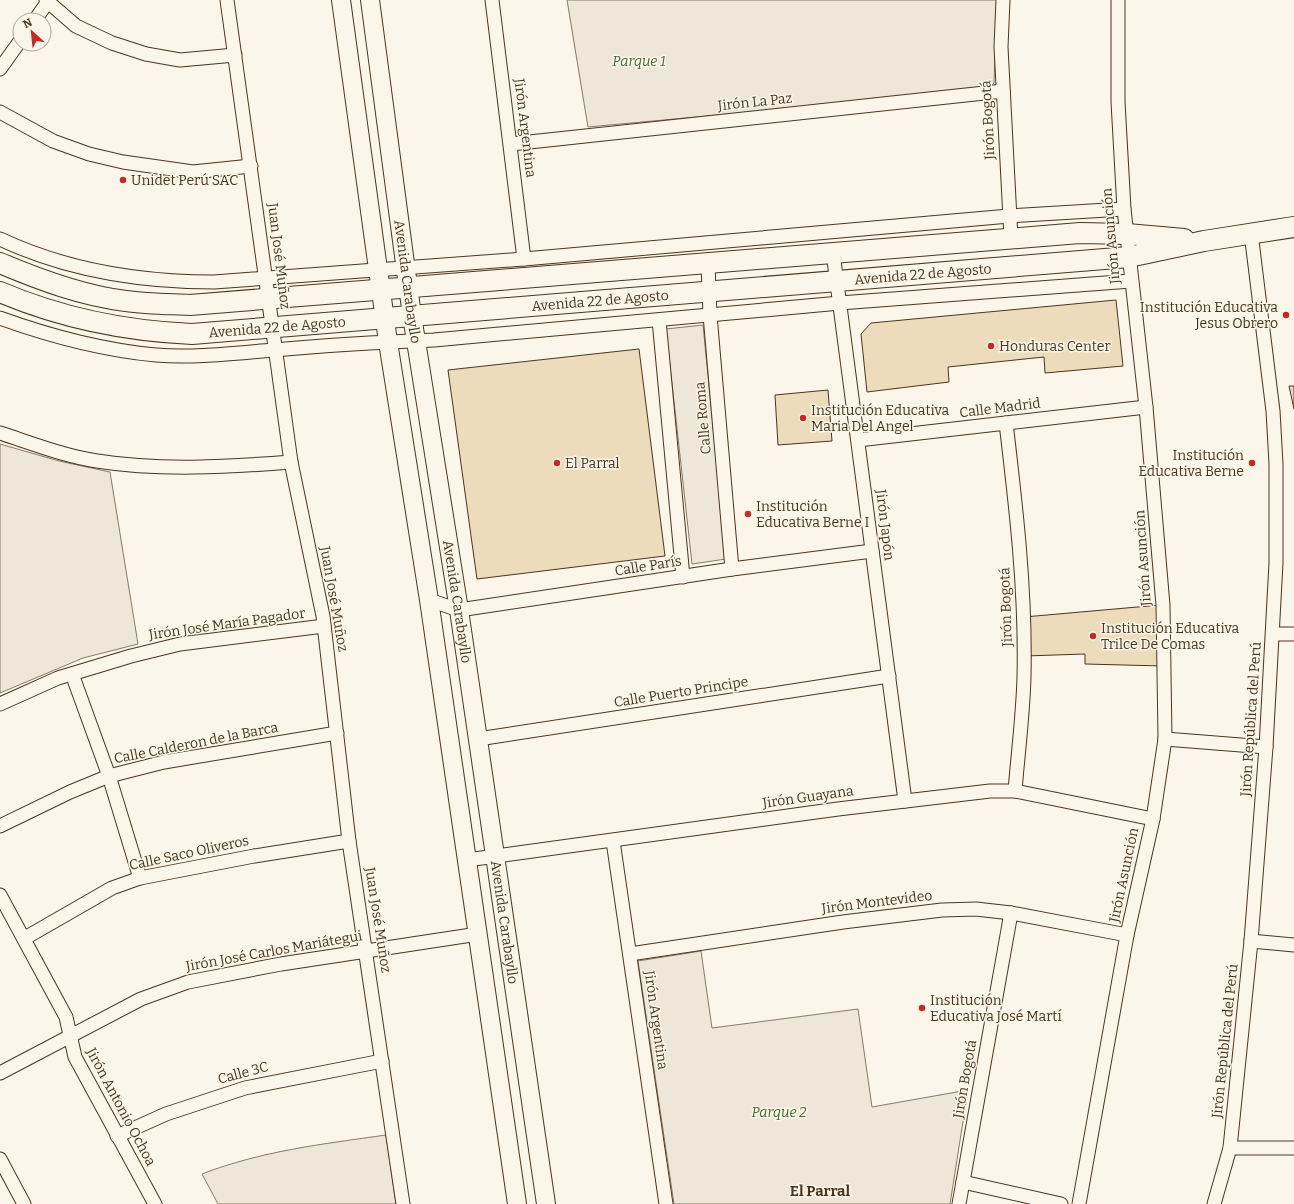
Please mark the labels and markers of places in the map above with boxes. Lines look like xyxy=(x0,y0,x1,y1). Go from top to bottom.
place label: Unidet Perú SAC xyxy=(131,172,238,189)
marker: Unidet Perú SAC xyxy=(118,175,128,185)
place label: Institución Educativa Jesus Obrero xyxy=(1140,299,1278,332)
marker: Institución Educativa Jesus Obrero xyxy=(1281,310,1291,320)
place label: Honduras Center xyxy=(999,338,1111,355)
marker: Honduras Center xyxy=(986,341,996,351)
place label: Institución Educativa Maria Del Angel xyxy=(811,402,949,435)
marker: Institución Educativa Maria Del Angel xyxy=(798,413,808,423)
place label: Institución Educativa Berne xyxy=(1138,447,1244,480)
place label: El Parral xyxy=(565,455,620,472)
marker: El Parral xyxy=(552,458,562,468)
marker: Institución Educativa Berne xyxy=(1247,458,1257,468)
place label: Institución Educativa Berne I xyxy=(756,498,869,531)
marker: Institución Educativa Berne I xyxy=(743,509,753,519)
place label: Institución Educativa Trilce De Comas xyxy=(1101,620,1239,653)
marker: Institución Educativa Trilce De Comas xyxy=(1088,631,1098,641)
place label: Institución Educativa José Martí xyxy=(930,992,1062,1025)
marker: Institución Educativa José Martí xyxy=(917,1003,927,1013)

